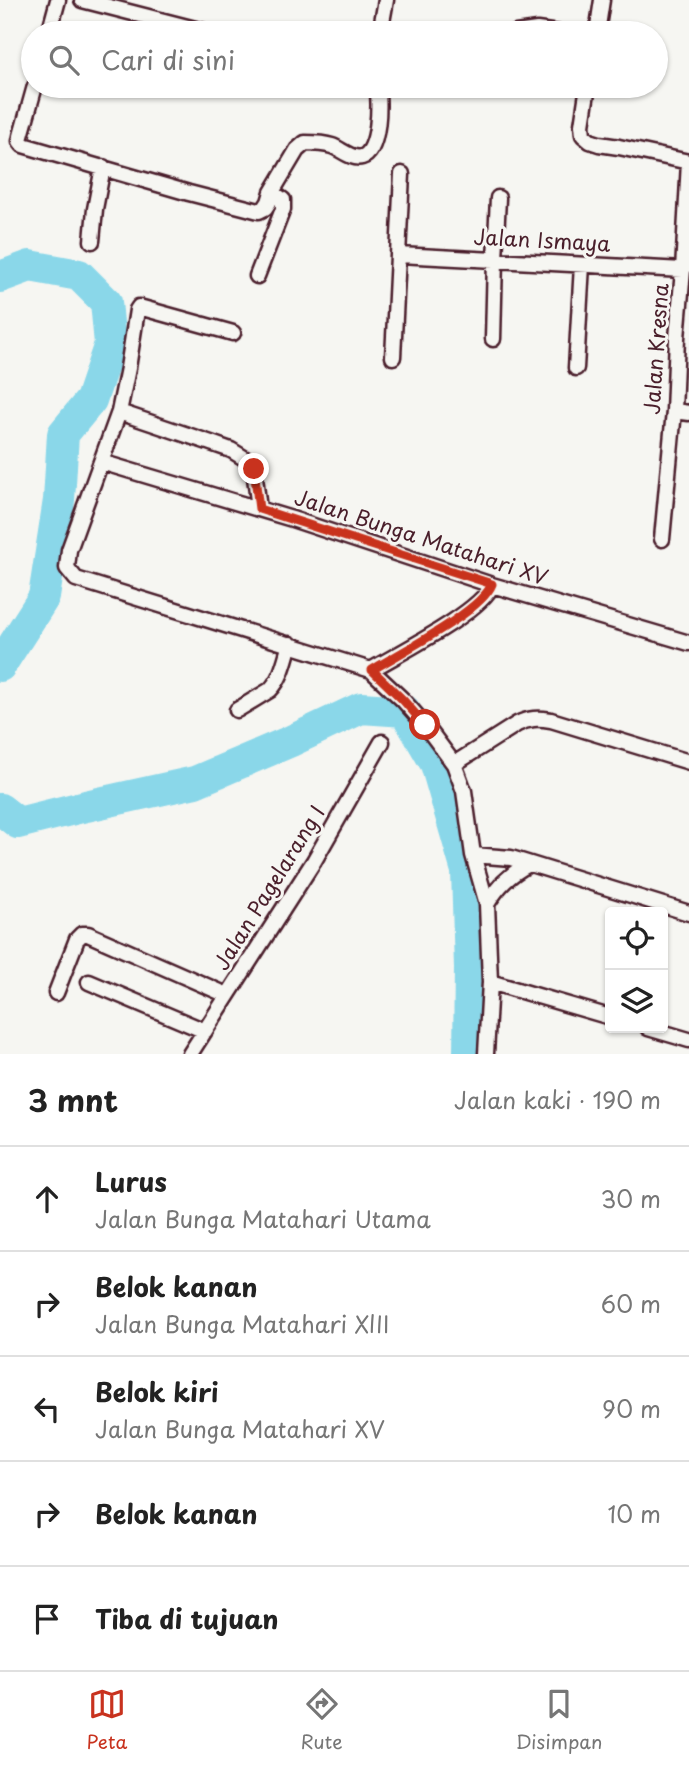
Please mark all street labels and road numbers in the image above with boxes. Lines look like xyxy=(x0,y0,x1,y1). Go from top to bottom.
street label: Jalan Ismaya xyxy=(473,219,612,259)
street label: Jalan Kresna xyxy=(634,282,676,416)
street label: Jalan Bunga Matahari XV xyxy=(291,480,552,592)
street label: Jalan Pagelarang I xyxy=(205,798,332,976)

